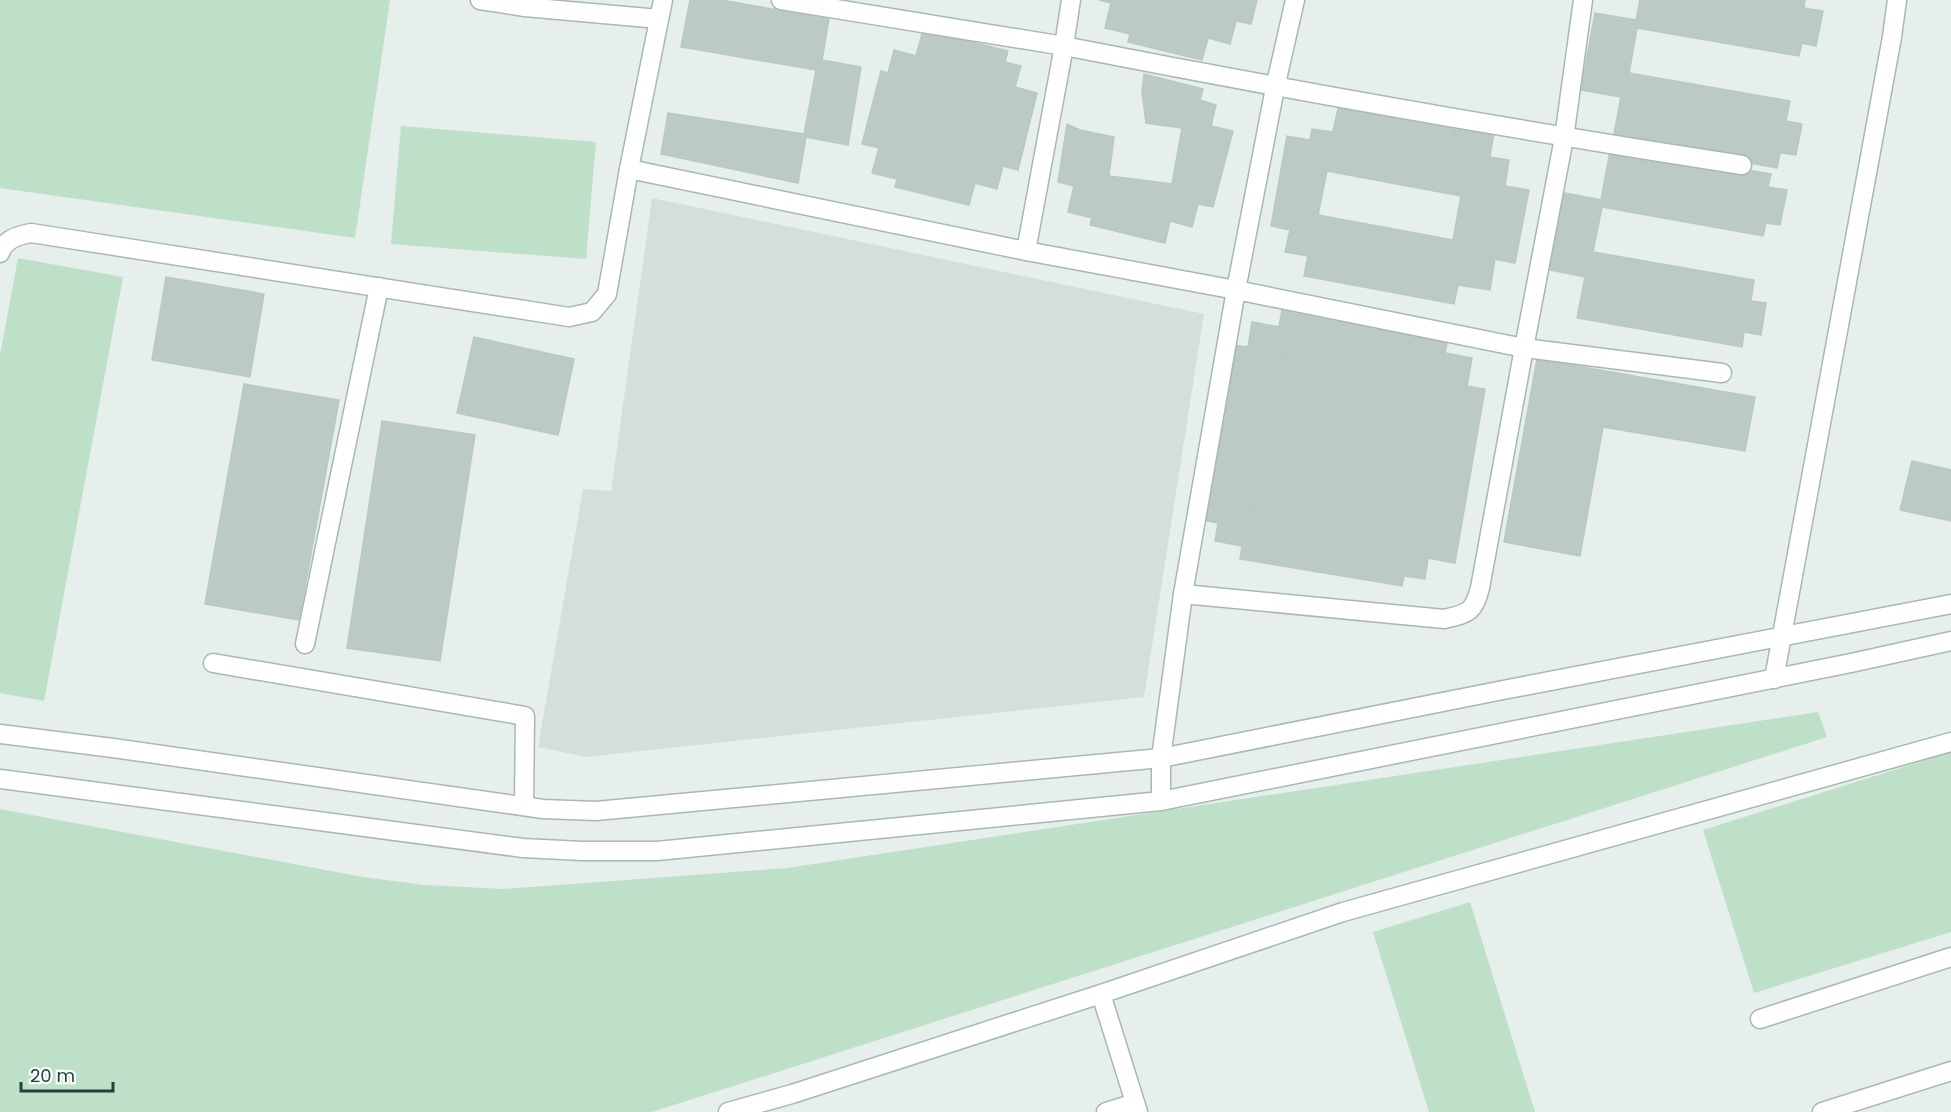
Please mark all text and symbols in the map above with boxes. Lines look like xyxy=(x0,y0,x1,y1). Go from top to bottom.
scale bar xyxy=(21,1055,112,1093)
text: 20 m xyxy=(30,1063,75,1088)

